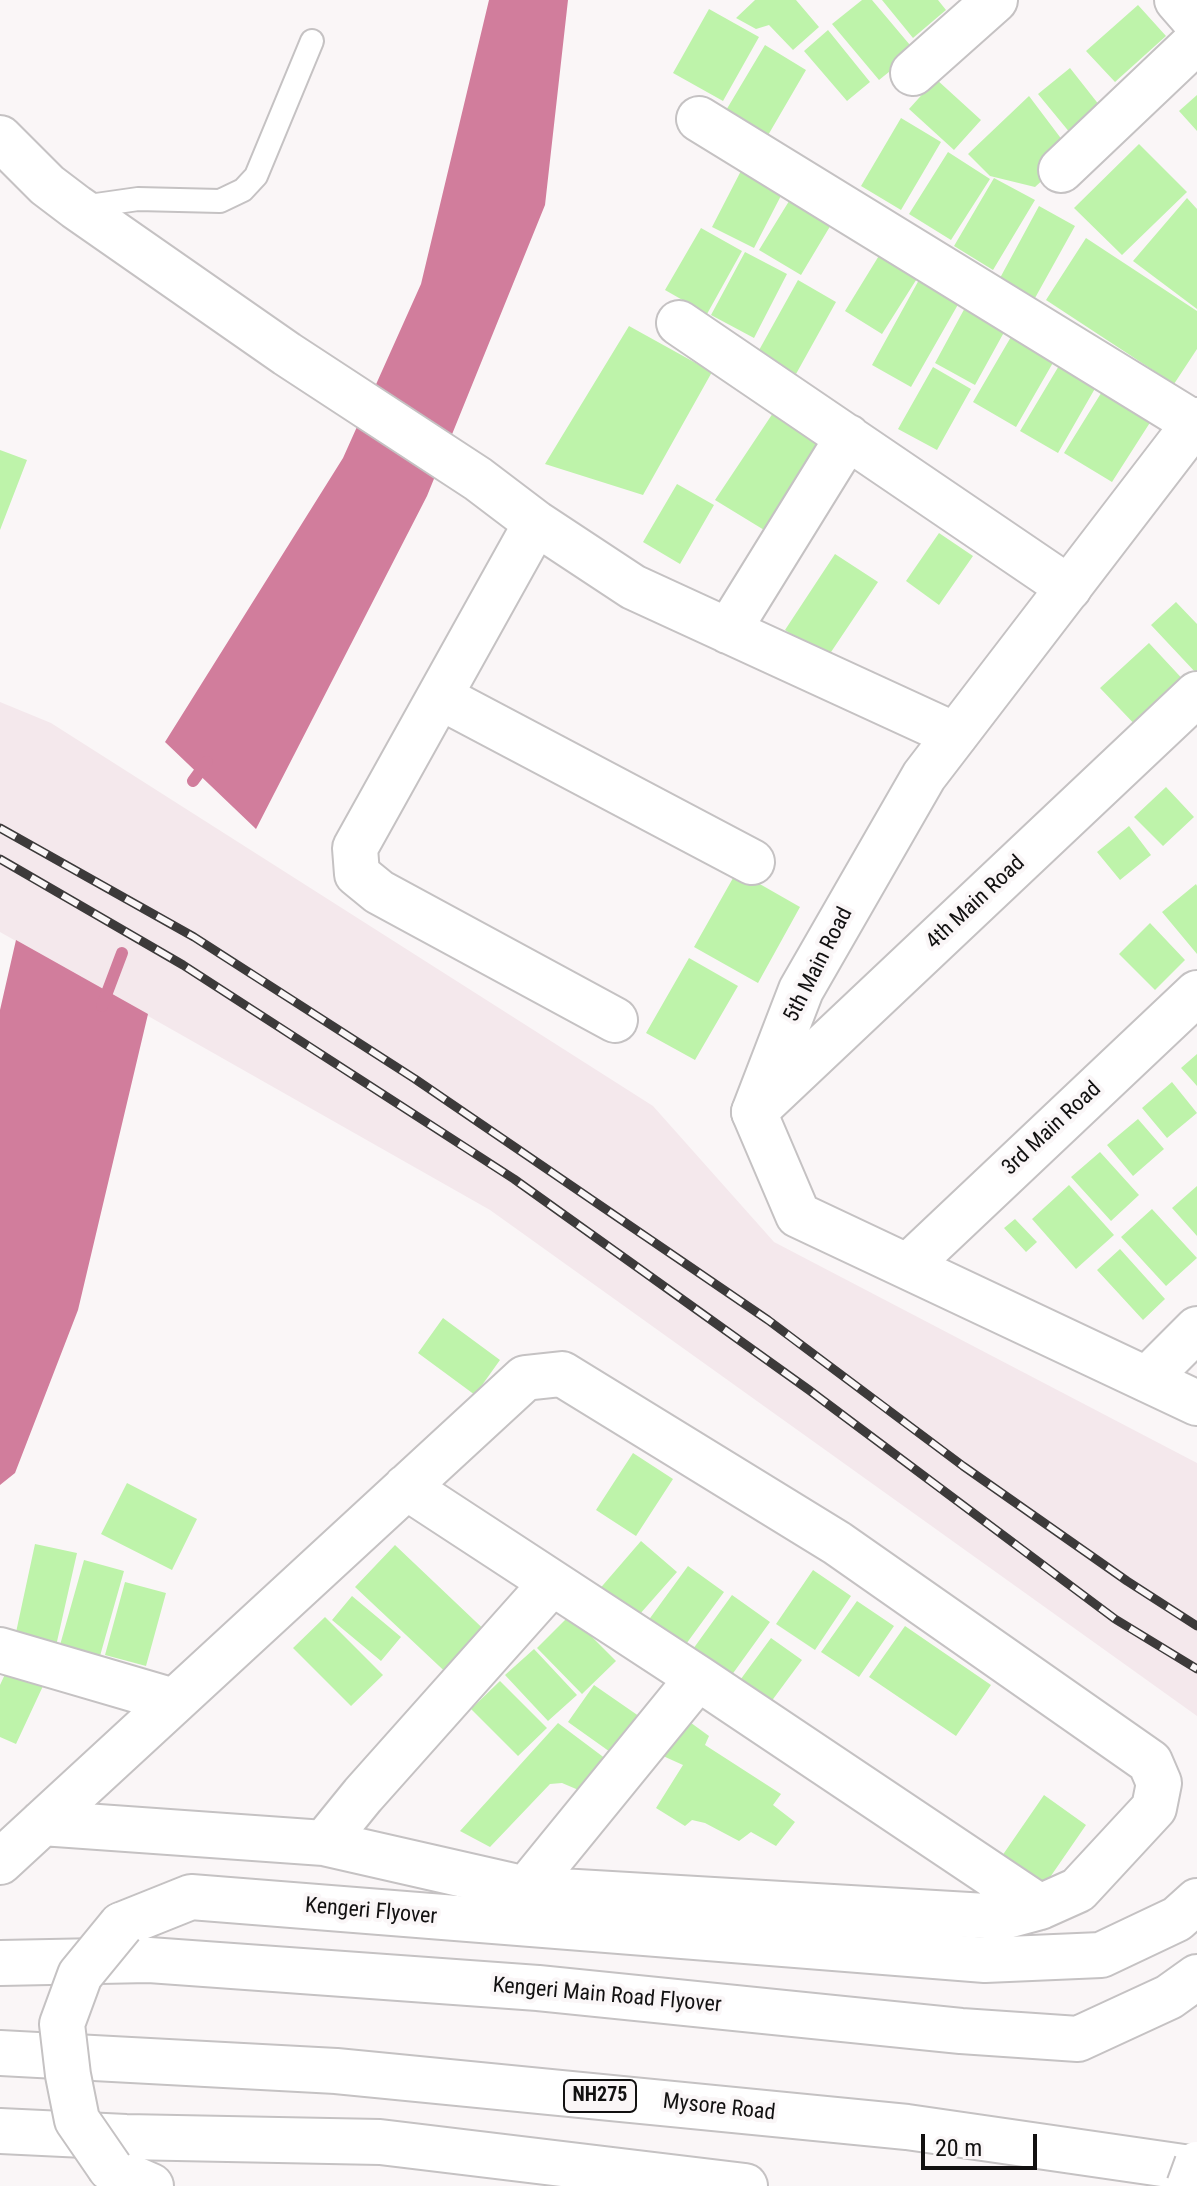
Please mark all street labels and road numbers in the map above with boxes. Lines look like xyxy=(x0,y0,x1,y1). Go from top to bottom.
street label: 4th Main Road xyxy=(921,851,1031,955)
street label: 5th Main Road xyxy=(779,903,859,1027)
street label: 3rd Main Road xyxy=(997,1077,1107,1181)
street label: Kengeri Flyover xyxy=(304,1893,438,1931)
street label: Kengeri Main Road Flyover xyxy=(491,1973,723,2019)
road number: NH275 xyxy=(564,2080,636,2112)
street label: Mysore Road xyxy=(661,2089,777,2127)

